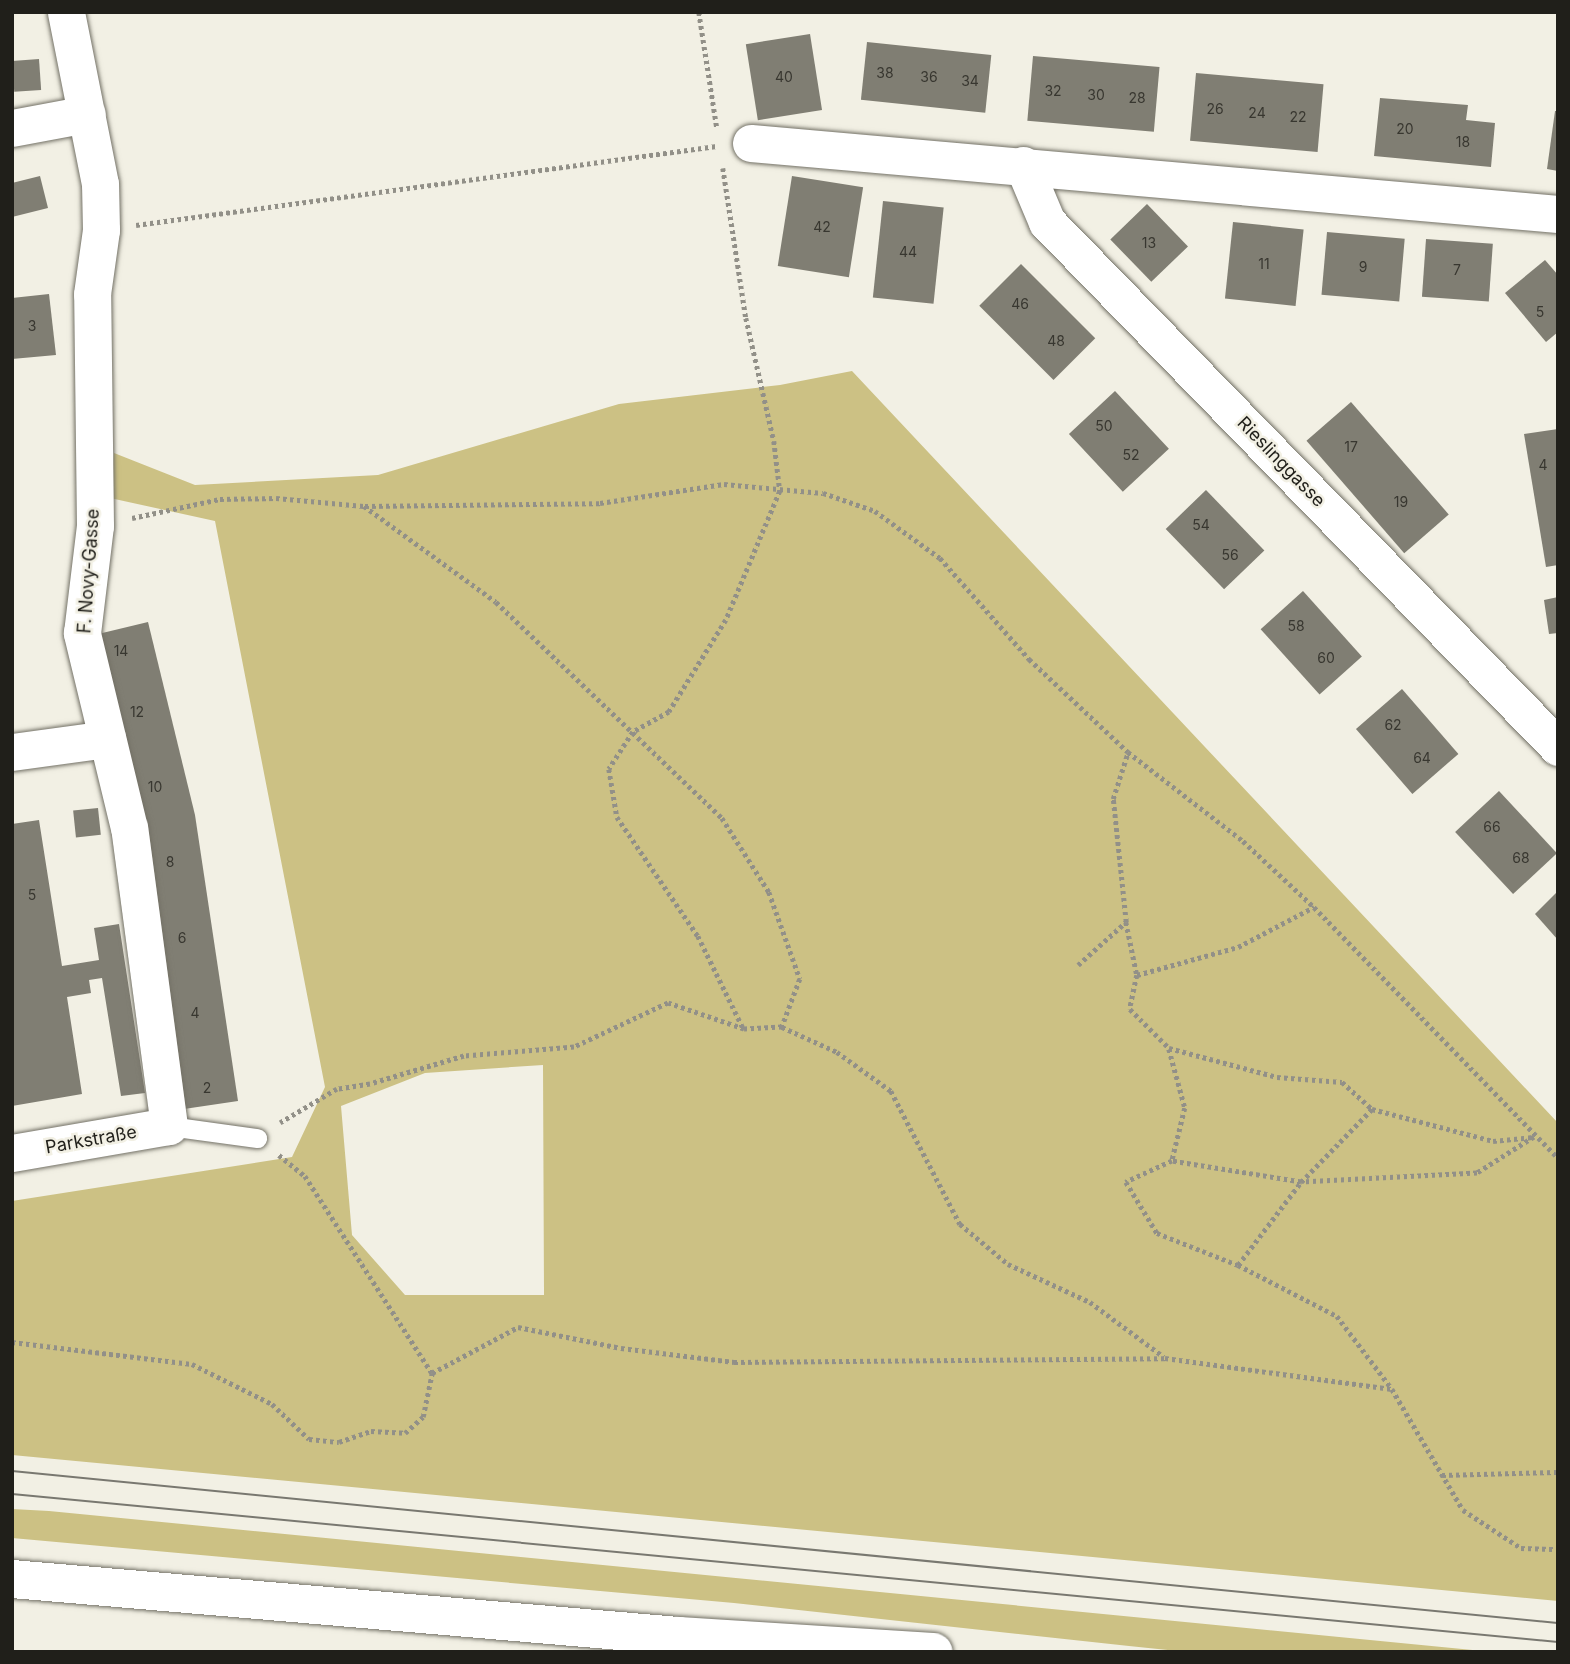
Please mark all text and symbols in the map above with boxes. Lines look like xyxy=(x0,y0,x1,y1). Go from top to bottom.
house number: 38 xyxy=(876,65,894,81)
house number: 40 xyxy=(775,69,793,85)
house number: 36 xyxy=(920,69,938,85)
house number: 34 xyxy=(961,73,979,89)
house number: 32 xyxy=(1044,83,1062,99)
house number: 30 xyxy=(1087,87,1105,103)
house number: 28 xyxy=(1128,90,1146,106)
house number: 26 xyxy=(1206,101,1224,117)
house number: 24 xyxy=(1248,105,1266,121)
house number: 22 xyxy=(1289,109,1307,125)
house number: 20 xyxy=(1396,121,1414,137)
house number: 18 xyxy=(1456,134,1470,150)
house number: 42 xyxy=(813,219,831,235)
house number: 13 xyxy=(1142,235,1156,251)
house number: 44 xyxy=(899,244,917,260)
house number: 11 xyxy=(1258,256,1270,272)
house number: 9 xyxy=(1359,259,1367,275)
house number: 7 xyxy=(1453,262,1461,278)
house number: 46 xyxy=(1011,296,1029,312)
house number: 5 xyxy=(1536,304,1544,320)
house number: 3 xyxy=(28,318,36,334)
house number: 48 xyxy=(1047,333,1065,349)
street label: Rieslinggasse xyxy=(1233,412,1329,512)
house number: 50 xyxy=(1095,418,1113,434)
house number: 17 xyxy=(1344,439,1358,455)
house number: 52 xyxy=(1122,447,1140,463)
house number: 4 xyxy=(1538,457,1548,473)
house number: 19 xyxy=(1394,494,1408,510)
street label: F. Novy-Gasse xyxy=(74,508,104,634)
house number: 54 xyxy=(1192,517,1210,533)
house number: 56 xyxy=(1221,547,1239,563)
house number: 58 xyxy=(1287,618,1305,634)
house number: 14 xyxy=(114,643,128,659)
house number: 60 xyxy=(1317,650,1335,666)
house number: 12 xyxy=(130,704,144,720)
house number: 62 xyxy=(1384,717,1402,733)
house number: 64 xyxy=(1413,750,1431,766)
house number: 10 xyxy=(148,779,162,795)
house number: 66 xyxy=(1483,819,1501,835)
house number: 68 xyxy=(1512,850,1530,866)
house number: 8 xyxy=(166,854,174,870)
house number: 5 xyxy=(28,887,36,903)
house number: 6 xyxy=(178,930,186,946)
house number: 4 xyxy=(190,1005,200,1021)
house number: 2 xyxy=(203,1080,211,1096)
street label: Parkstraße xyxy=(44,1121,138,1159)

